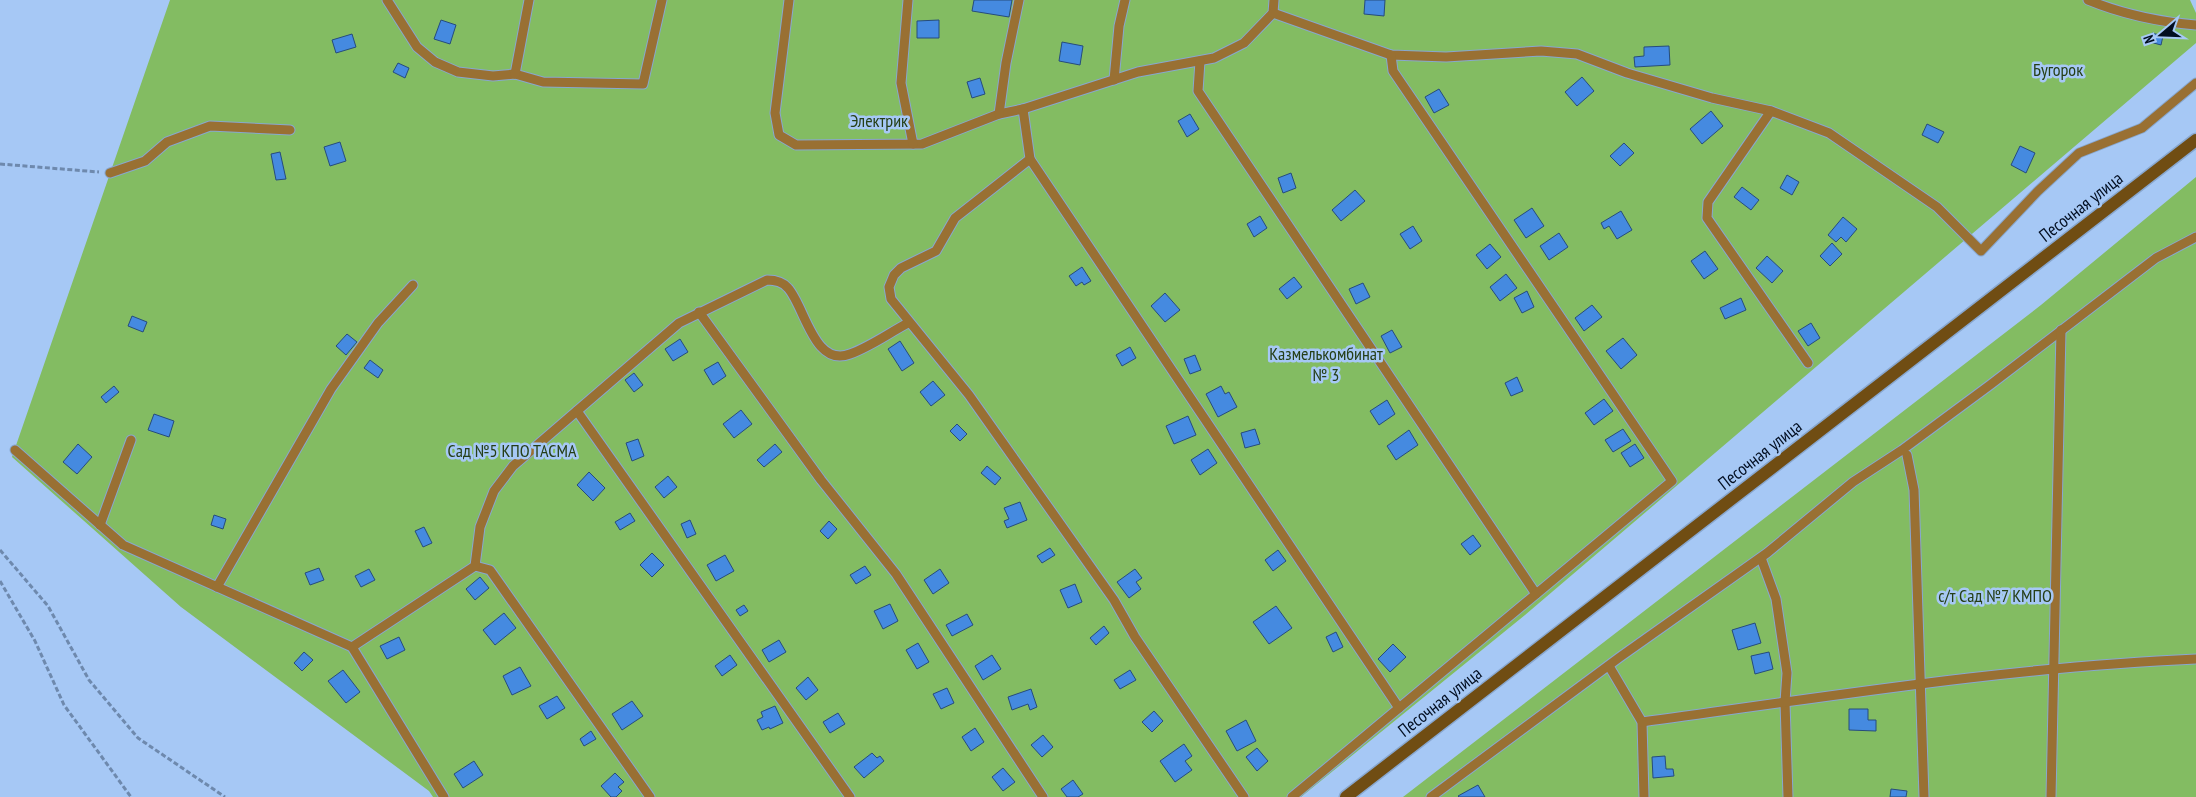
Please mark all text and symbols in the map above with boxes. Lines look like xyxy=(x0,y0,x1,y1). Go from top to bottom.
north arrow xyxy=(2136,10,2186,60)
text: N xyxy=(2139,33,2158,46)
park label: Бугорок xyxy=(2033,58,2083,81)
park label: Электрик xyxy=(850,109,908,132)
street label: Песочная улица xyxy=(2034,167,2127,247)
park label: Казмелькомбинат № 3 xyxy=(1269,342,1383,386)
street label: Песочная улица xyxy=(1713,415,1806,495)
park label: Сад №5 КПО ТАСМА xyxy=(448,439,577,462)
park label: с/т Сад №7 КМПО xyxy=(1938,584,2052,607)
street label: Песочная улица xyxy=(1393,662,1486,742)

